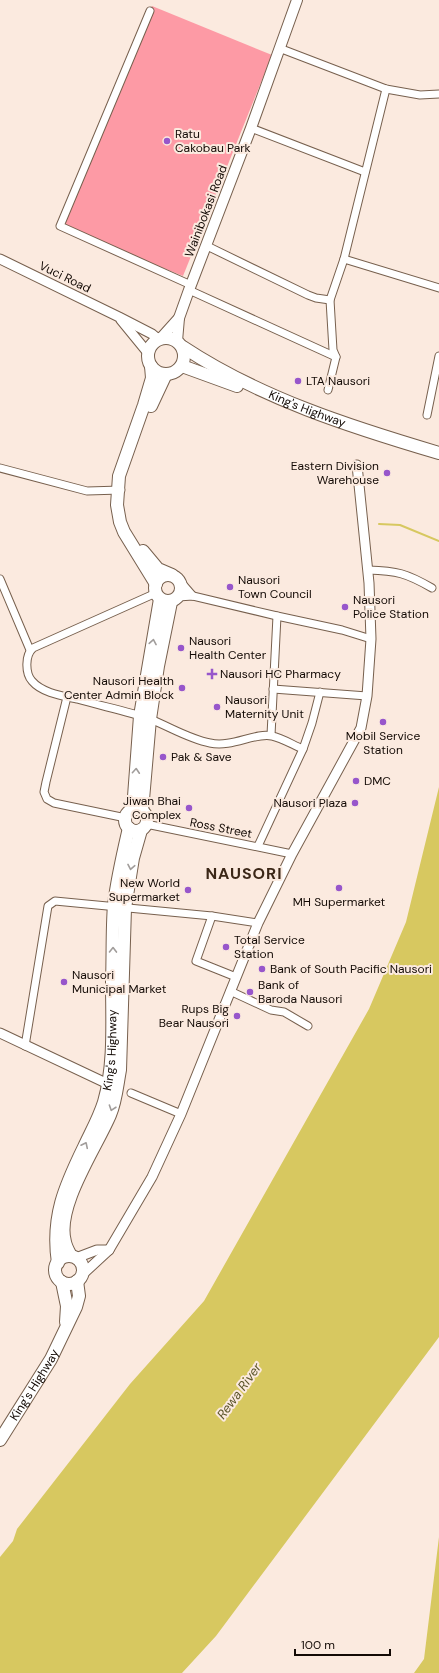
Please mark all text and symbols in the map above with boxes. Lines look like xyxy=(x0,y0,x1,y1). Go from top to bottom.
place label: Ratu Cakobau Park xyxy=(175,126,251,156)
marker: Ratu Cakobau Park xyxy=(162,136,172,146)
street label: Wainibokasi Road xyxy=(181,163,231,259)
street label: Vuci Road xyxy=(36,258,94,296)
place label: LTA Nausori xyxy=(306,373,370,389)
marker: LTA Nausori xyxy=(293,376,303,386)
street label: King's Highway xyxy=(266,386,348,431)
place label: Eastern Division Warehouse xyxy=(291,458,379,488)
marker: Eastern Division Warehouse xyxy=(382,468,392,478)
place label: Nausori Town Council xyxy=(238,572,312,602)
marker: Nausori Town Council xyxy=(225,582,235,592)
place label: Nausori Police Station xyxy=(353,592,429,622)
marker: Nausori Police Station xyxy=(340,602,350,612)
place label: Nausori Health Center xyxy=(189,633,267,663)
one-way arrow xyxy=(148,639,156,645)
marker: Nausori Health Center xyxy=(176,643,186,653)
place label: Nausori HC Pharmacy xyxy=(220,666,341,682)
marker: Nausori HC Pharmacy xyxy=(207,669,217,679)
place label: Nausori Health Center Admin Block xyxy=(64,673,174,703)
marker: Nausori Health Center Admin Block xyxy=(177,683,187,693)
place label: Nausori Maternity Unit xyxy=(225,692,304,722)
marker: Nausori Maternity Unit xyxy=(212,702,222,712)
marker: Mobil Service Station xyxy=(378,717,388,727)
place label: Mobil Service Station xyxy=(346,728,420,758)
place label: Pak & Save xyxy=(171,749,232,765)
marker: Pak & Save xyxy=(158,752,168,762)
one-way arrow xyxy=(131,768,140,774)
place label: DMC xyxy=(364,773,391,789)
marker: DMC xyxy=(351,776,361,786)
place label: Jiwan Bhai Complex xyxy=(123,793,181,823)
place label: Nausori Plaza xyxy=(273,795,347,811)
marker: Nausori Plaza xyxy=(350,798,360,808)
marker: Jiwan Bhai Complex xyxy=(184,803,194,813)
street label: Ross Street xyxy=(188,814,254,842)
district label: NAUSORI xyxy=(205,863,283,884)
one-way arrow xyxy=(128,864,136,871)
place label: New World Supermarket xyxy=(109,875,180,905)
marker: MH Supermarket xyxy=(334,883,344,893)
marker: New World Supermarket xyxy=(183,885,193,895)
place label: MH Supermarket xyxy=(293,894,386,910)
place label: Total Service Station xyxy=(234,932,305,962)
marker: Total Service Station xyxy=(221,942,231,952)
one-way arrow xyxy=(109,947,117,953)
place label: Bank of South Pacific Nausori xyxy=(270,961,432,977)
marker: Bank of South Pacific Nausori xyxy=(257,964,267,974)
place label: Nausori Municipal Market xyxy=(72,967,167,997)
marker: Nausori Municipal Market xyxy=(59,977,69,987)
place label: Bank of Baroda Nausori xyxy=(258,977,343,1007)
marker: Bank of Baroda Nausori xyxy=(245,987,255,997)
place label: Rups Big Bear Nausori xyxy=(159,1001,229,1031)
street label: King's Highway xyxy=(99,1009,120,1092)
marker: Rups Big Bear Nausori xyxy=(232,1011,242,1021)
one-way arrow xyxy=(108,1104,117,1111)
one-way arrow xyxy=(80,1142,88,1150)
street label: King's Highway xyxy=(6,1346,63,1424)
water label: Rewa River xyxy=(213,1359,266,1422)
scale bar xyxy=(295,1631,390,1657)
text: 100 m xyxy=(301,1637,335,1653)

